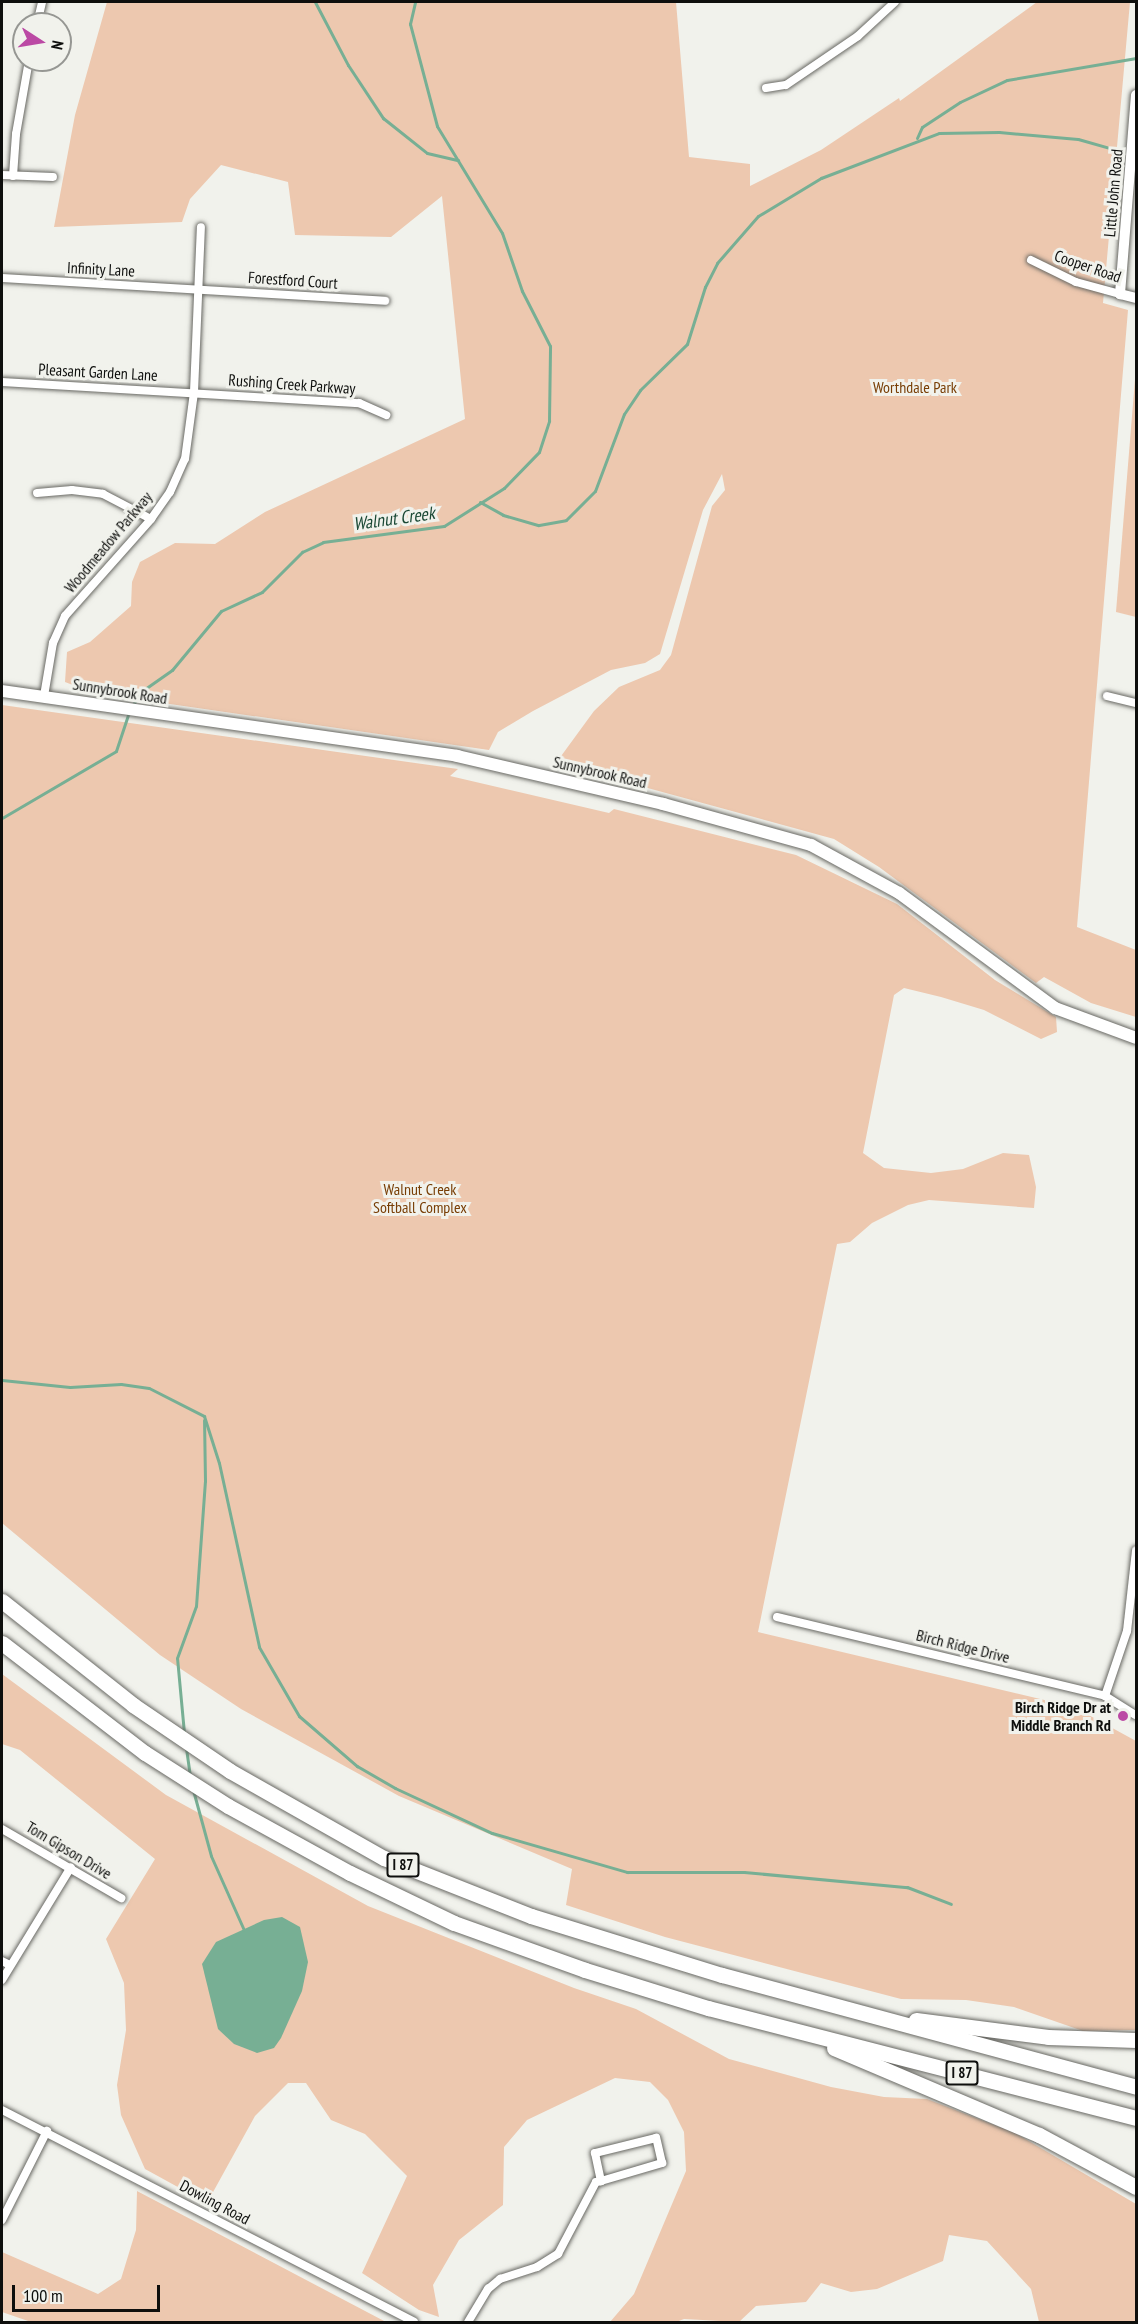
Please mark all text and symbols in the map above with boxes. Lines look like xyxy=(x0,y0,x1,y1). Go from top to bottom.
north arrow xyxy=(12,12,72,72)
text: N xyxy=(47,39,68,52)
street label: Little John Road xyxy=(1100,148,1126,238)
street label: Cooper Road xyxy=(1052,246,1124,286)
street label: Infinity Lane xyxy=(66,258,136,280)
street label: Forestford Court xyxy=(248,267,338,293)
street label: Pleasant Garden Lane xyxy=(38,359,158,385)
street label: Rushing Creek Parkway xyxy=(228,370,356,398)
park label: Worthdale Park xyxy=(873,377,957,397)
street label: Woodmeadow Parkway xyxy=(60,487,156,597)
water label: Walnut Creek xyxy=(352,503,436,535)
street label: Sunnybrook Road xyxy=(71,674,169,708)
street label: Sunnybrook Road xyxy=(551,752,649,792)
park label: Walnut Creek Softball Complex xyxy=(373,1179,467,1217)
street label: Birch Ridge Drive xyxy=(914,1625,1012,1667)
place label: Birch Ridge Dr at Middle Branch Rd xyxy=(1011,1697,1111,1735)
marker: Birch Ridge Dr at Middle Branch Rd xyxy=(1116,1709,1130,1723)
street label: Tom Gipson Drive xyxy=(23,1817,115,1883)
road number: I 87 xyxy=(386,1853,420,1877)
road number: I 87 xyxy=(946,2061,978,2085)
street label: Dowling Road xyxy=(177,2176,253,2228)
scale bar xyxy=(15,2273,164,2311)
text: 100 m xyxy=(23,2284,63,2307)

